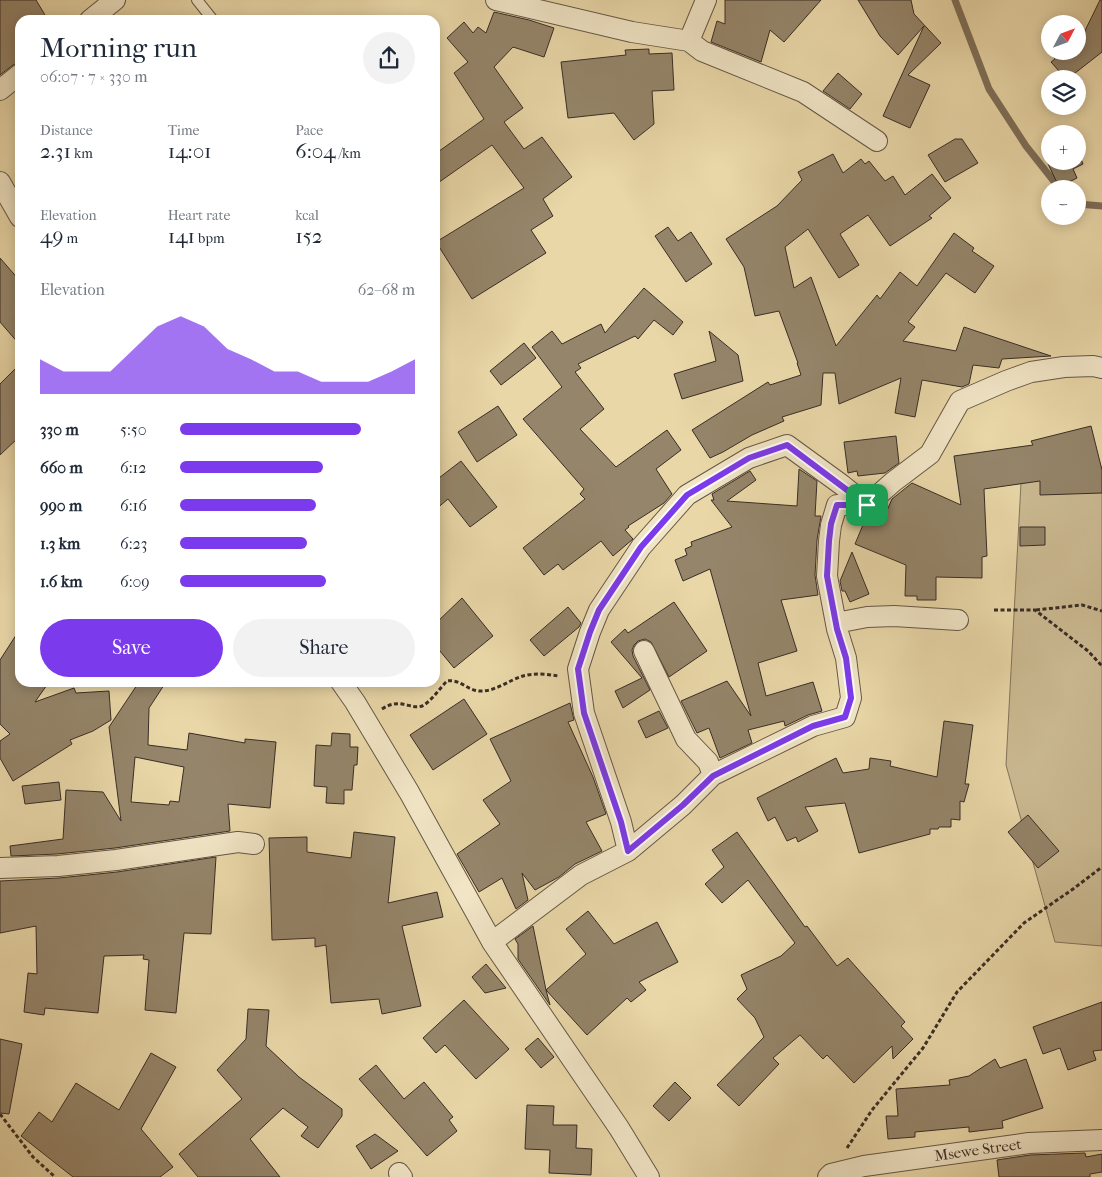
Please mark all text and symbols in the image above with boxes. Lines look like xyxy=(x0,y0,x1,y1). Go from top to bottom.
north arrow xyxy=(1041,15,1086,60)
map controls xyxy=(1041,15,1086,225)
text: Morning run xyxy=(40,31,197,64)
button: share xyxy=(363,32,415,84)
text: 06:07 · 7 × 330 m xyxy=(40,67,147,86)
button: layers xyxy=(1041,70,1086,115)
text: Distance xyxy=(40,122,93,139)
text: Time xyxy=(168,122,199,139)
text: Pace xyxy=(295,122,323,139)
button: + xyxy=(1041,125,1086,170)
text: 2.31 xyxy=(40,139,71,163)
text: 14:01 xyxy=(168,139,212,163)
text: 6:04 xyxy=(295,139,336,163)
text: km xyxy=(71,145,93,162)
text: /km xyxy=(336,145,361,162)
button: − xyxy=(1041,180,1086,225)
text: Elevation xyxy=(40,207,97,224)
text: Heart rate xyxy=(168,207,230,224)
text: kcal xyxy=(295,207,319,224)
text: 49 xyxy=(40,224,63,248)
text: 141 xyxy=(168,224,195,248)
text: 152 xyxy=(295,224,323,248)
text: m xyxy=(63,230,78,247)
text: bpm xyxy=(195,230,225,247)
text: Elevation xyxy=(40,280,105,299)
text: 62–68 m xyxy=(358,280,415,299)
text: 330 m xyxy=(40,420,79,439)
text: 5:50 xyxy=(120,420,146,439)
text: 660 m xyxy=(40,458,83,477)
text: 6:12 xyxy=(120,458,146,477)
pin xyxy=(846,484,888,526)
icon: arrive xyxy=(853,491,881,519)
text: 990 m xyxy=(40,496,82,515)
text: 6:16 xyxy=(120,496,147,515)
text: 1.3 km xyxy=(40,534,80,553)
text: 6:23 xyxy=(120,534,147,553)
text: 1.6 km xyxy=(40,572,82,591)
text: 6:09 xyxy=(120,572,150,591)
button: Save xyxy=(40,619,223,677)
button: Share xyxy=(233,619,415,677)
street label: Msewe Street xyxy=(933,1135,1023,1165)

